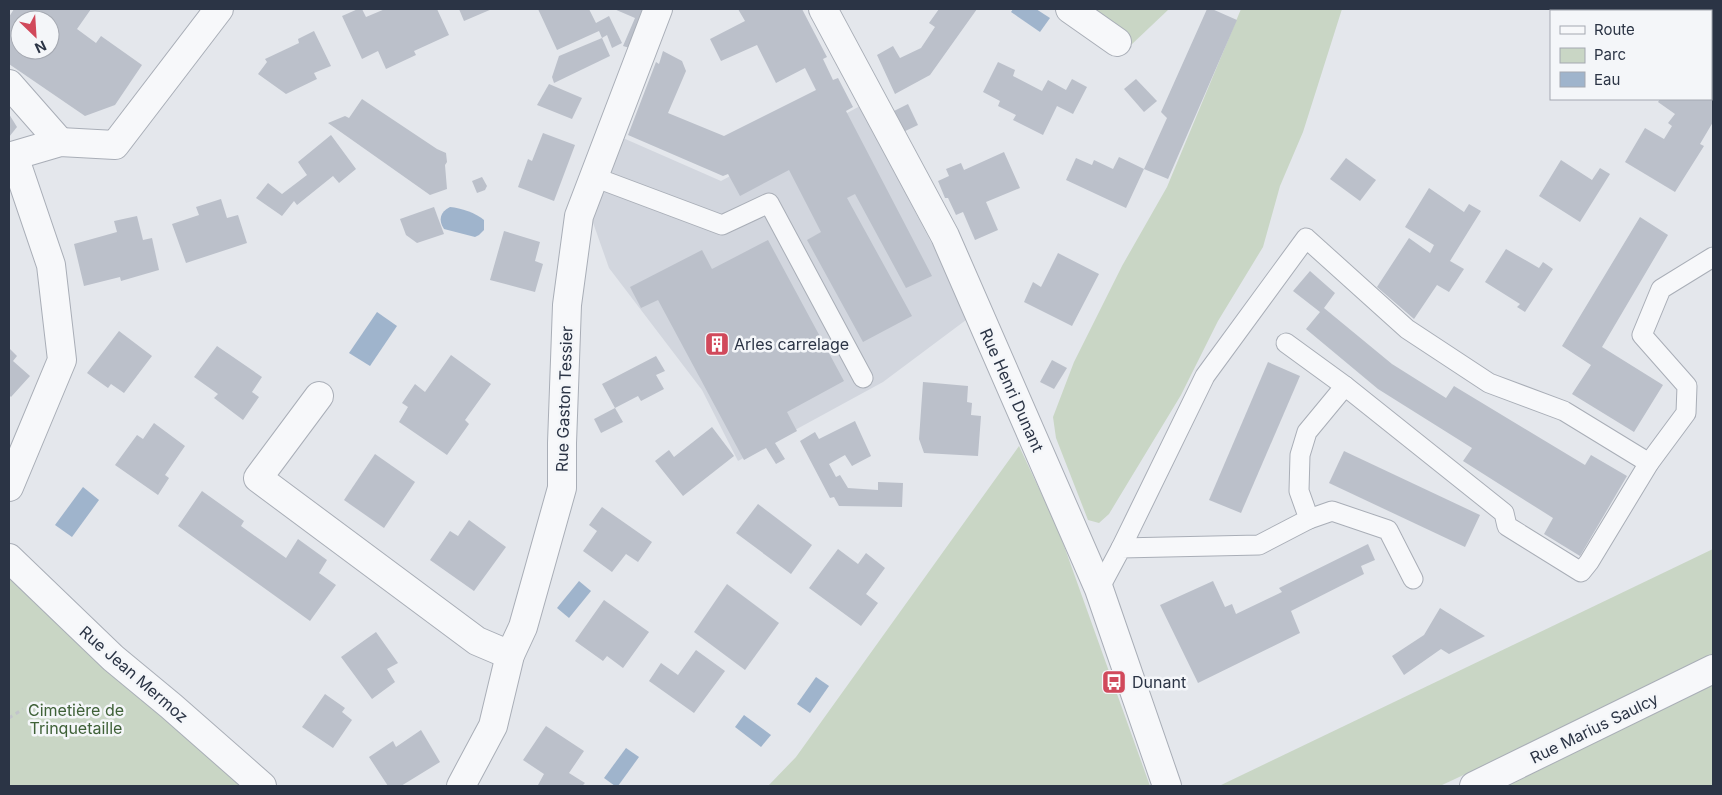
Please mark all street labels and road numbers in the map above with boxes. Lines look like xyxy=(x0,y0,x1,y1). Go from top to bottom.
street label: Rue Henri Dunant xyxy=(976,325,1048,455)
street label: Rue Gaston Tessier xyxy=(551,326,577,472)
street label: Rue Jean Mermoz xyxy=(76,621,192,727)
street label: Rue Marius Saulcy xyxy=(1527,688,1661,768)

